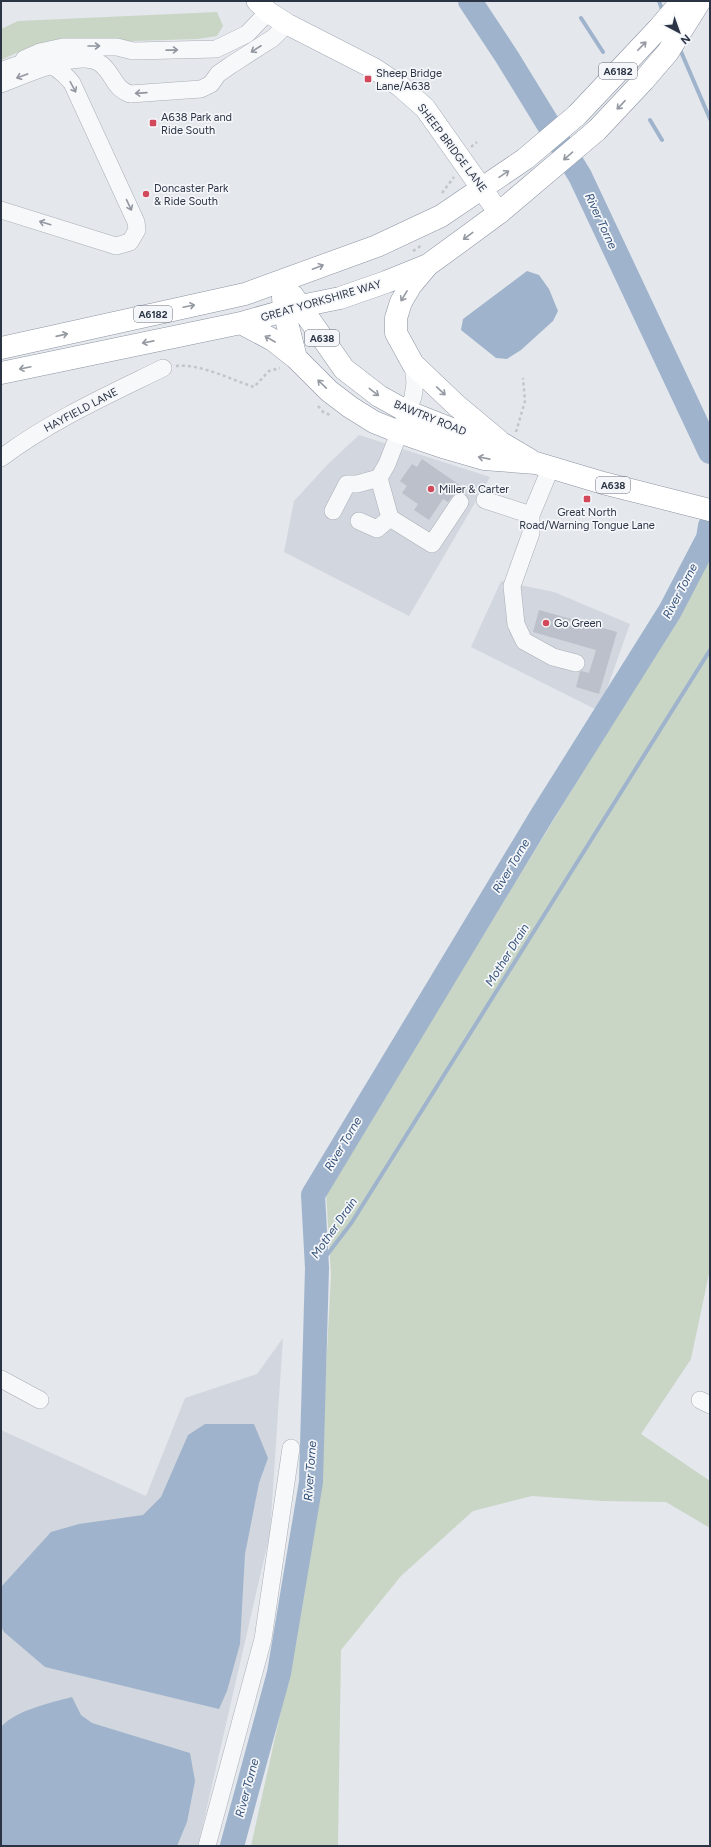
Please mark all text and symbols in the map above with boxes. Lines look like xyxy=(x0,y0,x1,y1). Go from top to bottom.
north arrow xyxy=(659,12,699,52)
text: N xyxy=(678,31,693,47)
one-way arrow xyxy=(637,41,647,51)
one-way arrow xyxy=(87,42,100,50)
one-way arrow xyxy=(251,44,262,53)
one-way arrow xyxy=(165,47,178,54)
road number: A6182 xyxy=(599,63,637,79)
place label: Sheep Bridge Lane/A638 xyxy=(376,67,442,93)
one-way arrow xyxy=(16,73,28,81)
marker: Sheep Bridge Lane/A638 xyxy=(363,74,373,84)
one-way arrow xyxy=(70,81,78,93)
one-way arrow xyxy=(135,90,148,97)
one-way arrow xyxy=(616,100,625,110)
street label: SHEEP BRIDGE LANE xyxy=(415,101,489,195)
place label: A638 Park and Ride South xyxy=(161,111,232,137)
marker: A638 Park and Ride South xyxy=(148,118,158,128)
one-way arrow xyxy=(563,151,573,160)
one-way arrow xyxy=(498,170,509,178)
place label: Doncaster Park & Ride South xyxy=(154,182,229,208)
marker: Doncaster Park & Ride South xyxy=(141,189,151,199)
water label: River Torne xyxy=(582,191,620,252)
one-way arrow xyxy=(125,199,133,211)
one-way arrow xyxy=(39,219,51,227)
one-way arrow xyxy=(463,232,474,241)
one-way arrow xyxy=(312,263,324,270)
street label: GREAT YORKSHIRE WAY xyxy=(259,277,383,324)
one-way arrow xyxy=(400,290,408,302)
one-way arrow xyxy=(182,302,195,310)
road number: A6182 xyxy=(134,306,172,322)
one-way arrow xyxy=(55,330,68,338)
road number: A638 xyxy=(305,330,339,346)
one-way arrow xyxy=(264,334,276,342)
one-way arrow xyxy=(142,338,155,346)
one-way arrow xyxy=(18,364,31,372)
one-way arrow xyxy=(317,380,327,389)
street label: HAYFIELD LANE xyxy=(42,385,120,435)
one-way arrow xyxy=(436,386,446,396)
one-way arrow xyxy=(368,388,379,396)
street label: BAWTRY ROAD xyxy=(392,398,469,439)
one-way arrow xyxy=(478,454,491,462)
road number: A638 xyxy=(596,477,630,493)
place label: Miller & Carter xyxy=(439,483,509,496)
marker: Miller & Carter xyxy=(426,484,436,494)
marker: Great North Road/Warning Tongue Lane xyxy=(582,494,592,504)
place label: Great North Road/Warning Tongue Lane xyxy=(519,506,655,532)
water label: River Torne xyxy=(660,561,701,621)
place label: Go Green xyxy=(554,617,602,630)
marker: Go Green xyxy=(541,618,551,628)
water label: River Torne xyxy=(489,836,533,895)
water label: Mother Drain xyxy=(482,921,532,989)
water label: River Torne xyxy=(321,1114,365,1173)
water label: Mother Drain xyxy=(308,1195,360,1261)
water label: River Torne xyxy=(301,1440,319,1502)
water label: River Torne xyxy=(232,1757,262,1819)

